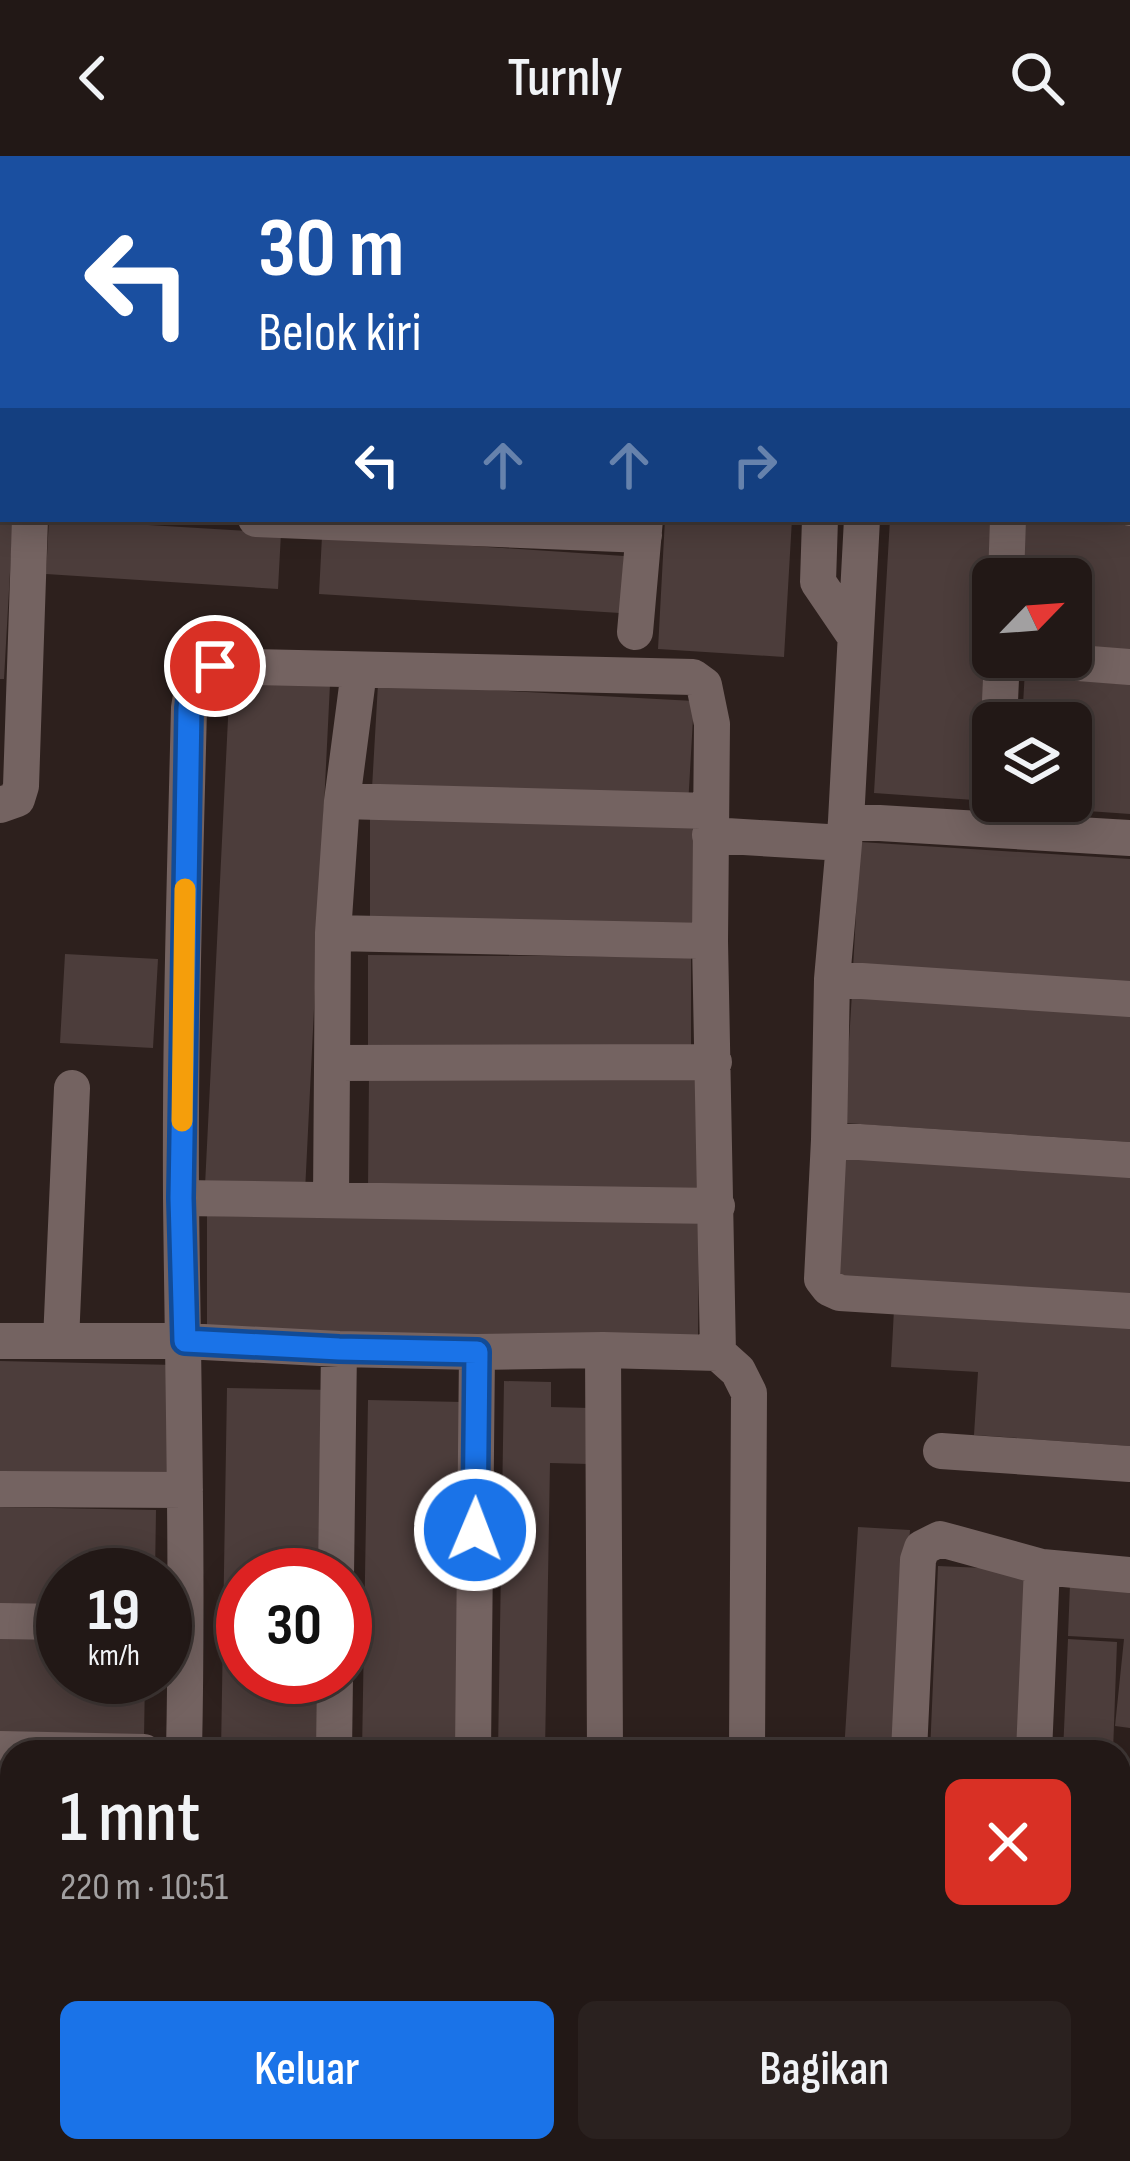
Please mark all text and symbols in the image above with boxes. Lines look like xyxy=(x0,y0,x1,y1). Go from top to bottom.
icon: back xyxy=(60,45,126,111)
icon: search xyxy=(1004,45,1070,111)
text: Turnly xyxy=(508,46,622,111)
text: 30 m xyxy=(258,199,404,300)
icon: left xyxy=(60,204,216,360)
text: Belok kiri xyxy=(258,301,422,366)
icon: left xyxy=(344,432,410,498)
icon: ahead xyxy=(470,432,536,498)
icon: ahead xyxy=(596,432,662,498)
icon: right xyxy=(722,432,788,498)
north arrow xyxy=(972,558,1092,678)
map controls xyxy=(972,558,1092,822)
pin xyxy=(164,615,266,717)
icon: arrive xyxy=(182,633,248,699)
button: layers xyxy=(972,702,1092,822)
position arrow xyxy=(412,1467,538,1593)
speed limit sign: 30 xyxy=(216,1548,372,1704)
text: 19 xyxy=(88,1575,140,1647)
text: km/h xyxy=(88,1638,140,1674)
text: 1 mnt xyxy=(60,1775,200,1862)
button: close xyxy=(945,1779,1071,1905)
text: 220 m · 10:51 xyxy=(60,1864,228,1911)
button: Keluar xyxy=(60,2001,554,2139)
button: Bagikan xyxy=(578,2001,1071,2139)

